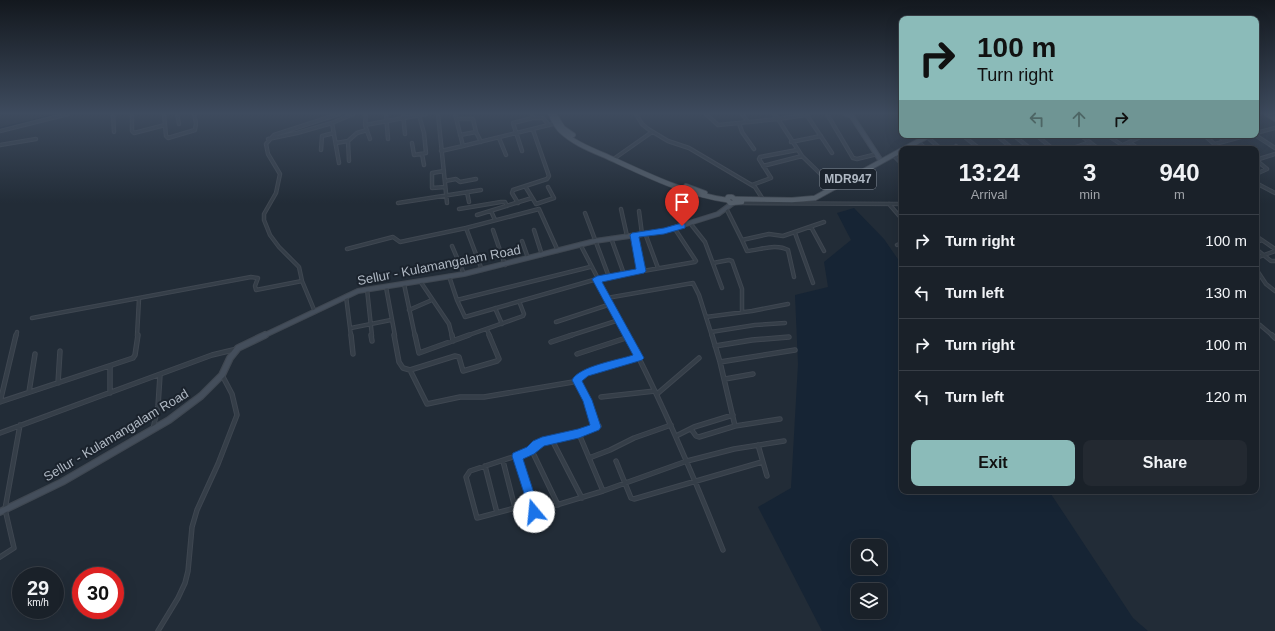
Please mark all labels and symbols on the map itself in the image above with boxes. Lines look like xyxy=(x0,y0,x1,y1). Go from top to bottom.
road number: MDR947 xyxy=(820,169,876,189)
pin xyxy=(665,185,699,226)
street label: Sellur - Kulamangalam Road xyxy=(356,242,522,288)
street label: Sellur - Kulamangalam Road xyxy=(41,386,191,484)
position arrow xyxy=(513,491,555,533)
speed limit sign: 30 xyxy=(72,567,124,619)

